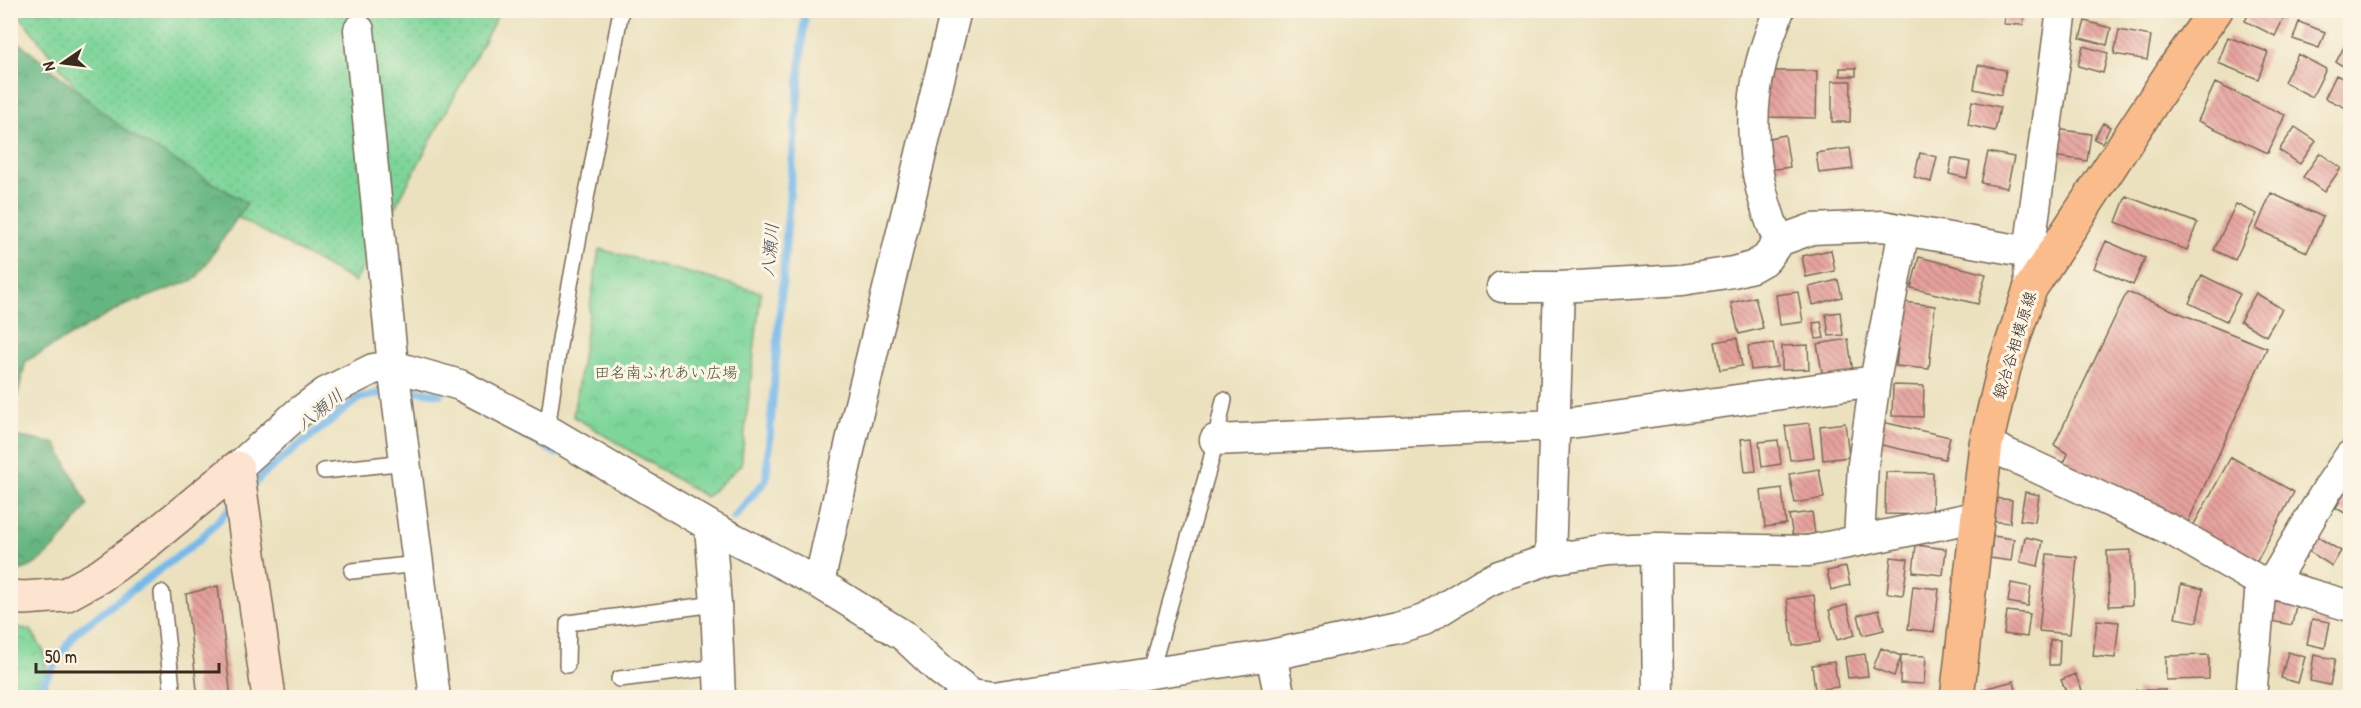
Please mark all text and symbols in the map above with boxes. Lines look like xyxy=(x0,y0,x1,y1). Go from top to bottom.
north arrow xyxy=(33,33,93,93)
text: N xyxy=(37,59,60,73)
water label: 八瀬川 xyxy=(755,222,784,278)
street label: 鍛冶谷相模原線 xyxy=(1987,288,2041,402)
park label: 田名南ふれあい広場 xyxy=(594,361,738,383)
water label: 八瀬川 xyxy=(291,383,349,436)
scale bar xyxy=(36,636,219,674)
text: 50 m xyxy=(45,644,77,669)

